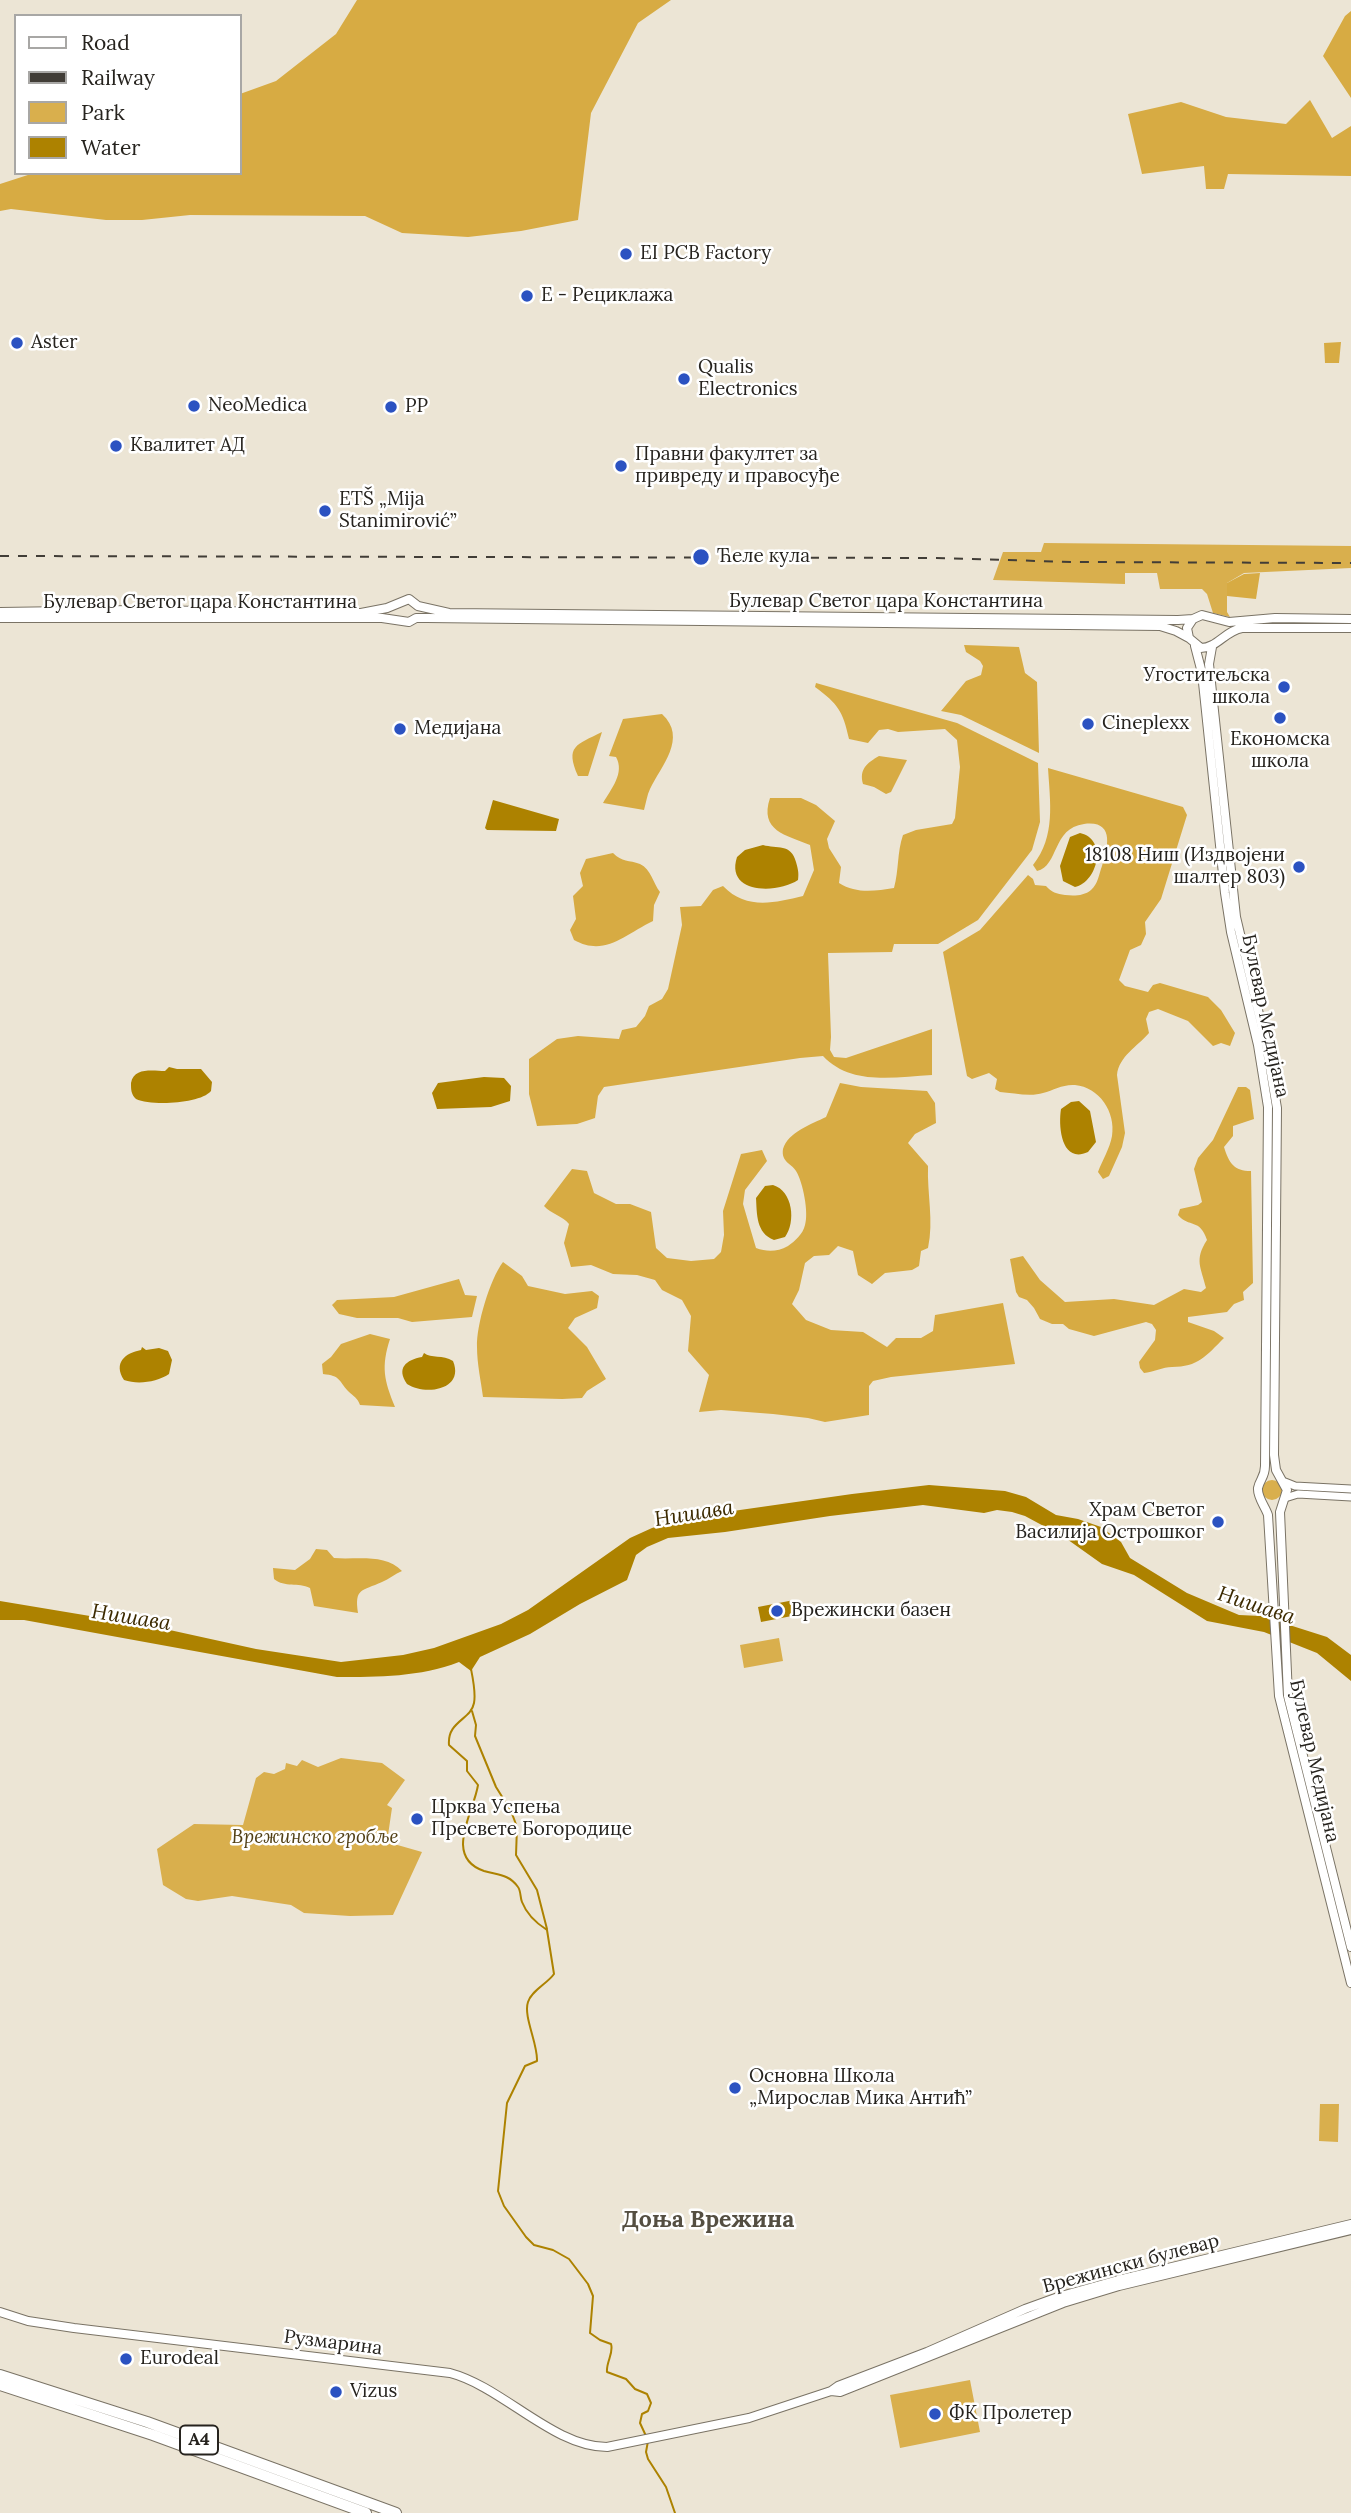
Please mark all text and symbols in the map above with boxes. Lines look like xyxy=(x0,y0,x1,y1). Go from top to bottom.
legend xyxy=(14,14,242,175)
text: Road xyxy=(81,29,130,56)
text: Railway xyxy=(81,64,155,91)
text: Park xyxy=(81,99,125,126)
text: Water xyxy=(81,134,140,161)
place label: EI PCB Factory xyxy=(640,243,771,265)
marker: EI PCB Factory xyxy=(618,246,634,262)
place label: Е - Рециклажа xyxy=(541,285,673,307)
marker: Е - Рециклажа xyxy=(519,288,535,304)
place label: Aster xyxy=(31,332,78,354)
marker: Aster xyxy=(9,335,25,351)
place label: Qualis Electronics xyxy=(698,357,798,401)
marker: Qualis Electronics xyxy=(676,371,692,387)
place label: NeoMedica xyxy=(208,395,307,417)
place label: PP xyxy=(405,396,428,418)
marker: NeoMedica xyxy=(186,398,202,414)
marker: PP xyxy=(383,399,399,415)
place label: Квалитет АД xyxy=(130,435,245,457)
marker: Квалитет АД xyxy=(108,438,124,454)
place label: Правни факултет за привреду и правосуђе xyxy=(635,444,840,488)
marker: Правни факултет за привреду и правосуђе xyxy=(613,458,629,474)
place label: ETŠ „Mija Stanimirović” xyxy=(339,489,457,533)
marker: ETŠ „Mija Stanimirović” xyxy=(317,503,333,519)
place label: Ћеле кула xyxy=(717,546,810,568)
marker: Ћеле кула xyxy=(691,547,711,567)
street label: Булевар Светог цара Константина xyxy=(729,591,1043,613)
street label: Булевар Светог цара Константина xyxy=(43,592,357,614)
place label: Угоститељска школа xyxy=(1143,665,1270,709)
marker: Угоститељска школа xyxy=(1276,679,1292,695)
marker: Економска школа xyxy=(1272,710,1288,726)
place label: Cineplexx xyxy=(1102,713,1189,735)
marker: Cineplexx xyxy=(1080,716,1096,732)
place label: Медијана xyxy=(414,718,501,740)
marker: Медијана xyxy=(392,721,408,737)
place label: Економска школа xyxy=(1230,729,1330,773)
place label: 18108 Ниш (Издвојени шалтер 803) xyxy=(1085,845,1285,889)
marker: 18108 Ниш (Издвојени шалтер 803) xyxy=(1291,859,1307,875)
street label: Булевар Медијана xyxy=(1237,932,1293,1100)
water label: Нишава xyxy=(653,1495,735,1533)
place label: Храм Светог Василија Острошког xyxy=(1015,1500,1204,1544)
marker: Храм Светог Василија Острошког xyxy=(1210,1514,1226,1530)
water label: Нишава xyxy=(1214,1582,1298,1630)
water label: Нишава xyxy=(90,1599,172,1637)
place label: Врежински базен xyxy=(791,1600,951,1622)
marker: Врежински базен xyxy=(769,1603,785,1619)
street label: Булевар Медијана xyxy=(1284,1677,1344,1845)
place label: Црква Успења Пресвете Богородице xyxy=(431,1797,632,1841)
marker: Црква Успења Пресвете Богородице xyxy=(409,1811,425,1827)
park label: Врежинско гробље xyxy=(232,1827,398,1849)
place label: Основна Школа „Мирослав Мика Антић” xyxy=(749,2066,972,2110)
marker: Основна Школа „Мирослав Мика Антић” xyxy=(727,2080,743,2096)
district label: Доња Врежина xyxy=(622,2206,794,2234)
street label: Врежински булевар xyxy=(1040,2229,1222,2299)
street label: Рузмарина xyxy=(282,2326,384,2360)
place label: Eurodeal xyxy=(140,2348,219,2370)
marker: Eurodeal xyxy=(118,2351,134,2367)
place label: Vizus xyxy=(350,2381,397,2403)
marker: Vizus xyxy=(328,2384,344,2400)
place label: ФК Пролетер xyxy=(949,2403,1072,2425)
marker: ФК Пролетер xyxy=(927,2406,943,2422)
road number: A4 xyxy=(180,2426,218,2454)

